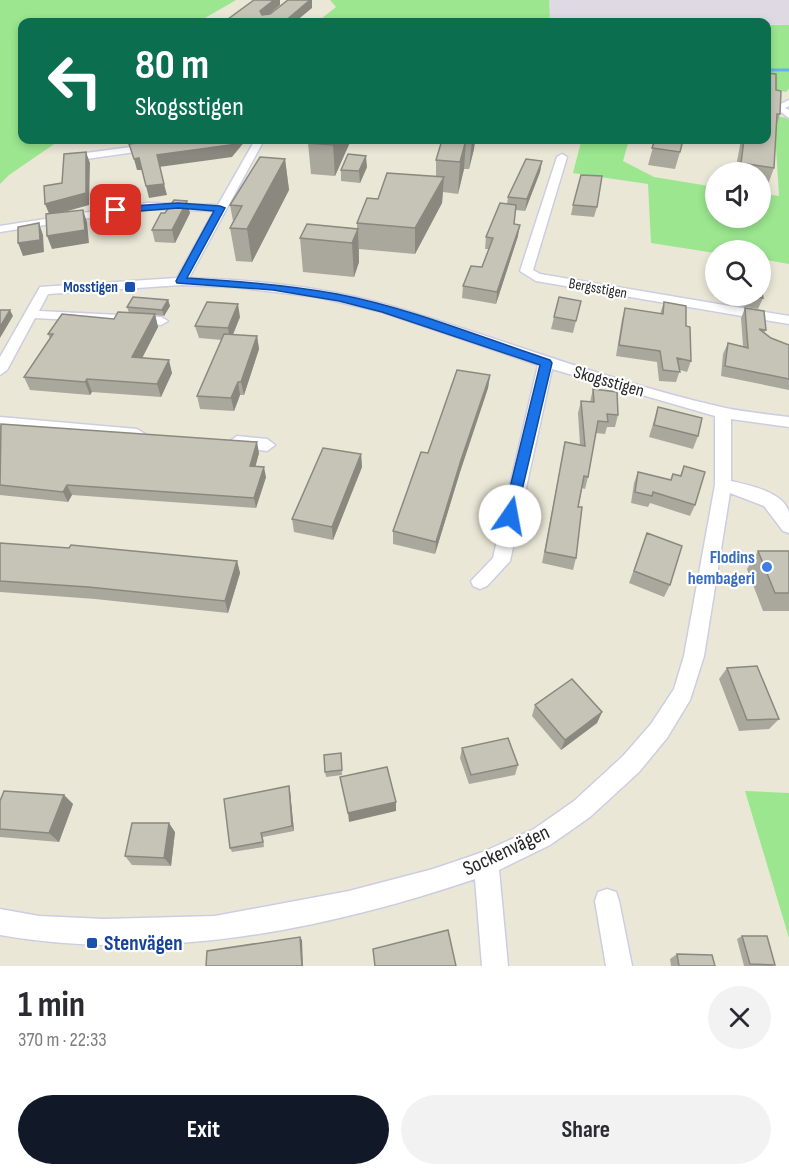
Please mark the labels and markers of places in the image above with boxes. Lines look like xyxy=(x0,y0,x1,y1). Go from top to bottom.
pin xyxy=(90,184,141,235)
place label: Mosstigen xyxy=(63,278,118,297)
marker: Mosstigen xyxy=(123,280,137,294)
place label: Flodins hembageri xyxy=(688,547,755,589)
marker: Flodins hembageri xyxy=(760,560,774,574)
place label: Stenvägen xyxy=(104,931,183,956)
marker: Stenvägen xyxy=(85,936,99,950)

